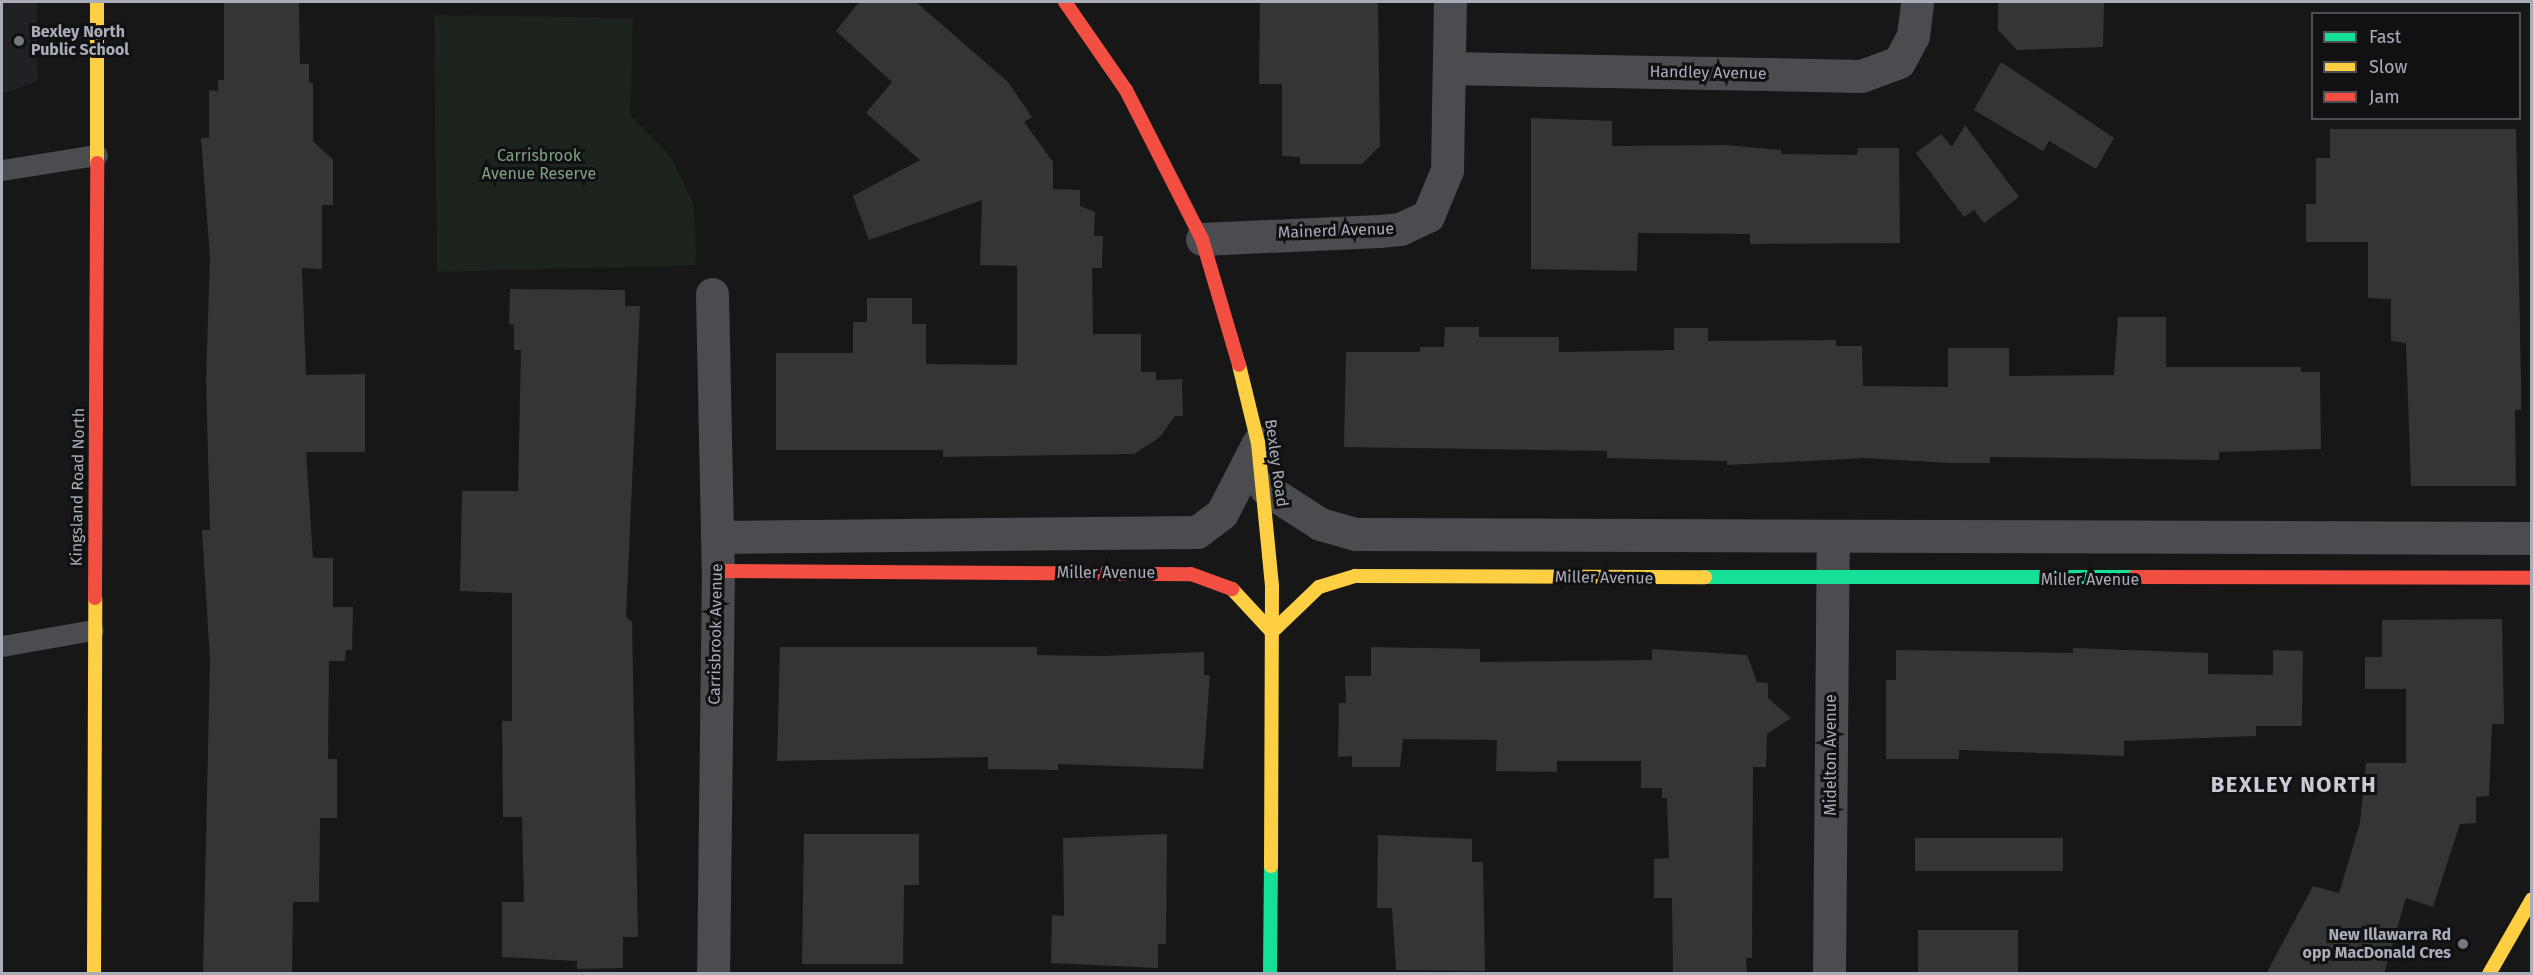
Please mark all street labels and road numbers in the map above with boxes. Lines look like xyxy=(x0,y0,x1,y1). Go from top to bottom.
street label: Handley Avenue xyxy=(1649,62,1767,84)
street label: Mainerd Avenue xyxy=(1278,219,1394,243)
street label: Kingsland Road North xyxy=(67,408,89,566)
street label: Bexley Road xyxy=(1260,418,1292,508)
street label: Carrisbrook Avenue xyxy=(705,563,727,705)
street label: Miller Avenue xyxy=(1057,563,1155,583)
street label: Miller Avenue xyxy=(1555,568,1653,588)
street label: Miller Avenue xyxy=(2041,570,2139,590)
street label: Midelton Avenue xyxy=(1821,694,1841,816)

